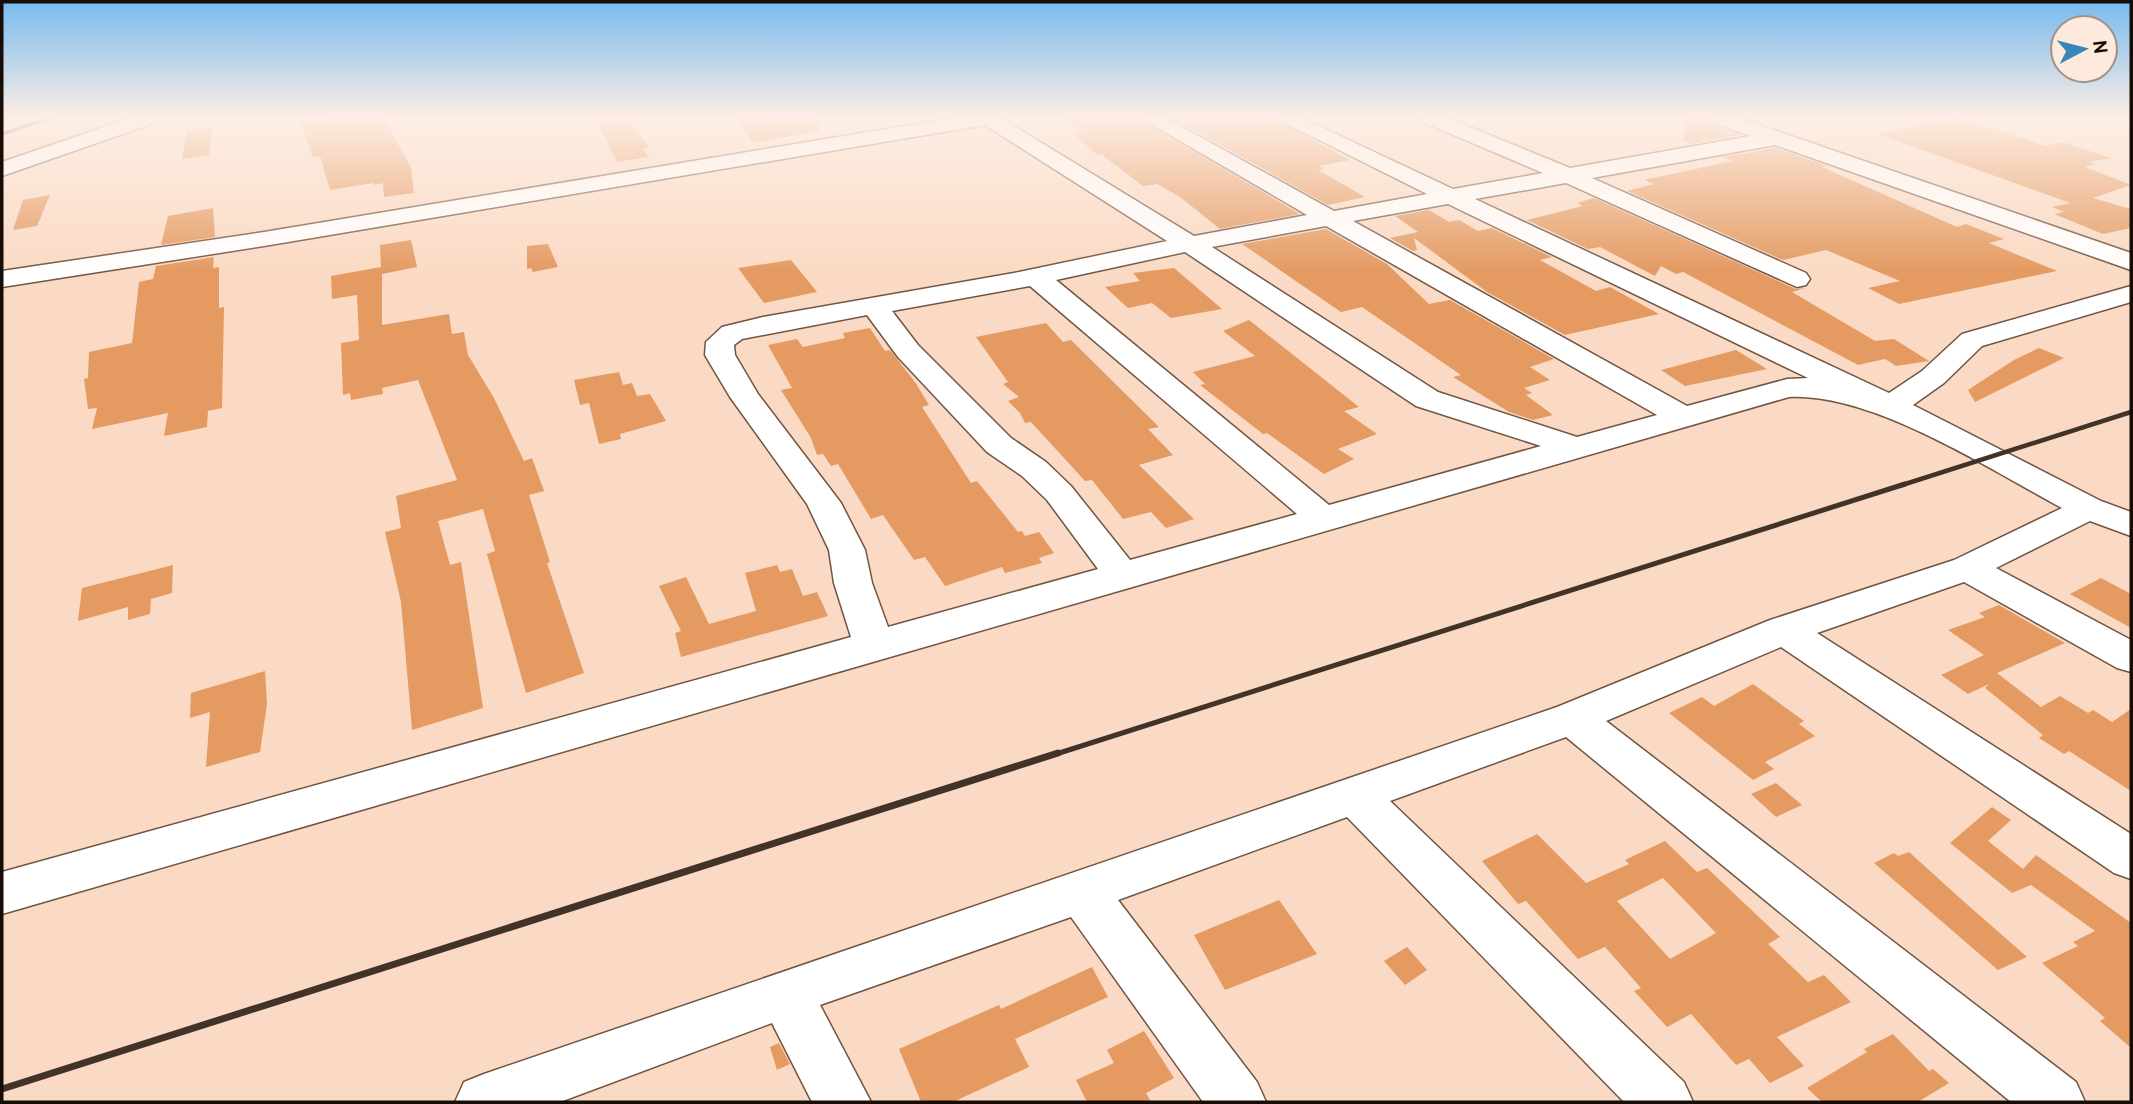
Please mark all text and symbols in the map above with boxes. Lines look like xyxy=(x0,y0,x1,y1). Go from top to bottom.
north arrow xyxy=(2049,14,2119,84)
text: N xyxy=(2086,39,2112,55)

